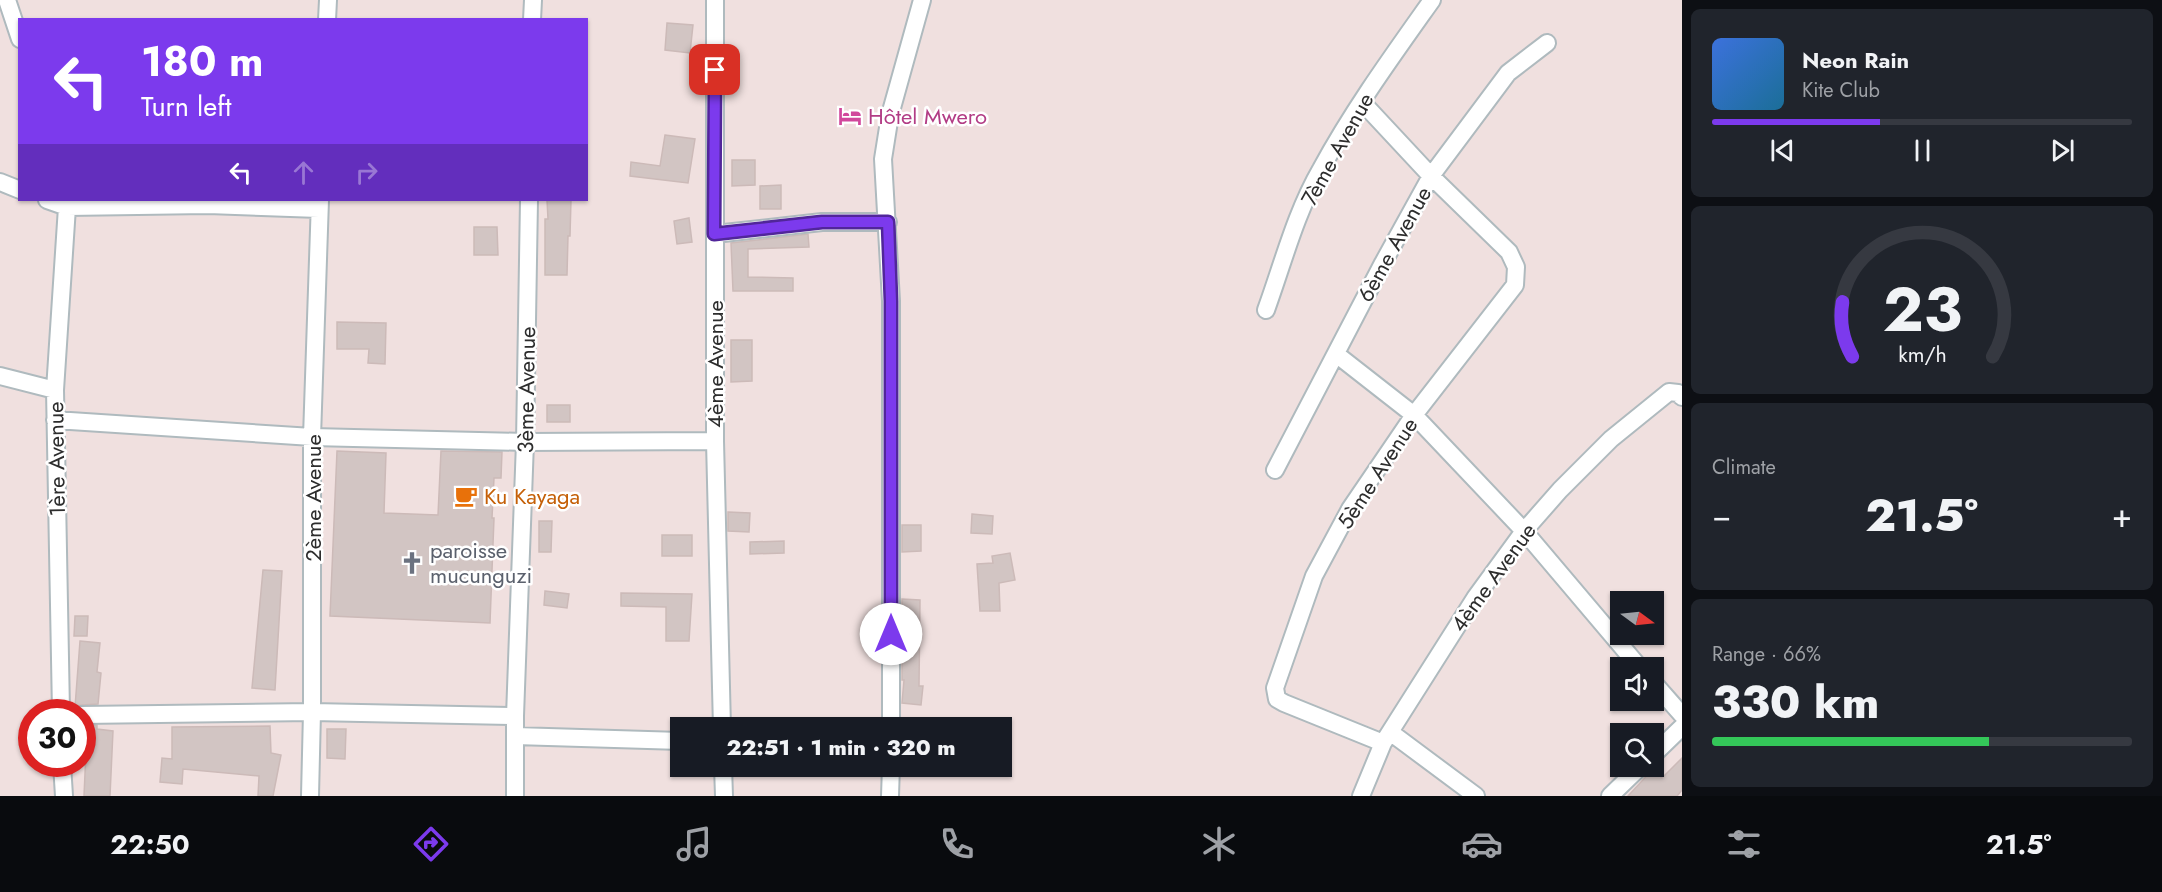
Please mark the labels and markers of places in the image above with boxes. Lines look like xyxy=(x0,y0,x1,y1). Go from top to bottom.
pin xyxy=(689,44,740,95)
place label: Hôtel Mwero xyxy=(868,100,987,132)
hotel icon: Hôtel Mwero xyxy=(837,103,863,129)
place label: Ku Kayaga xyxy=(484,480,580,512)
cafe icon: Ku Kayaga xyxy=(453,483,479,509)
place label: paroisse mucunguzi xyxy=(430,534,532,591)
church icon: paroisse mucunguzi xyxy=(399,550,425,576)

